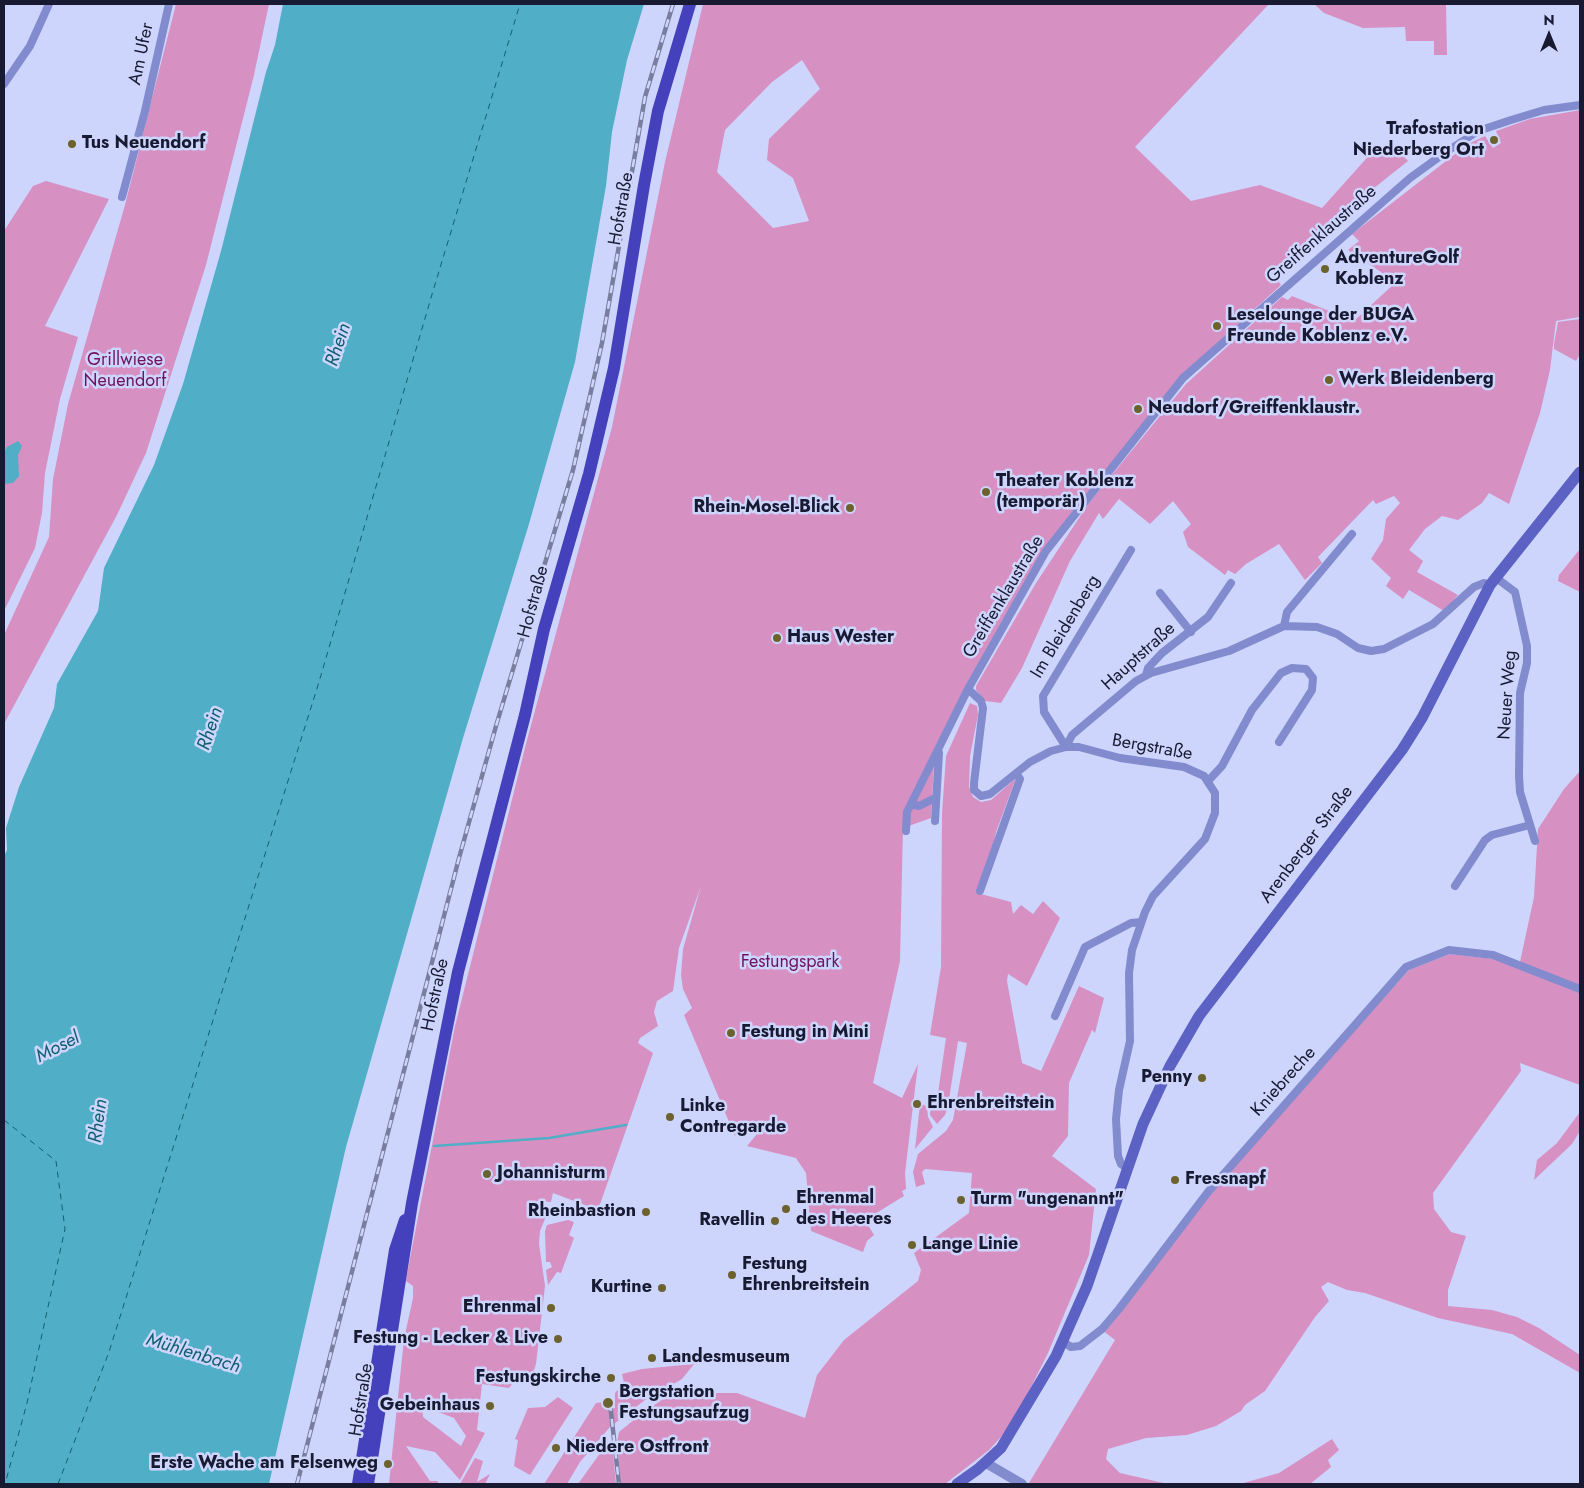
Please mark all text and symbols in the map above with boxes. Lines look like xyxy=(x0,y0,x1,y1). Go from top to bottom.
north arrow xyxy=(1524,10,1574,60)
text: N xyxy=(1543,10,1555,30)
street label: Am Ufer xyxy=(125,21,159,87)
place label: Trafostation Niederberg Ort xyxy=(1353,119,1484,162)
place label: Tus Neuendorf xyxy=(82,133,206,155)
marker: Trafostation Niederberg Ort xyxy=(1488,134,1500,146)
marker: Tus Neuendorf xyxy=(66,138,78,150)
street label: Hofstraße xyxy=(605,171,639,247)
street label: Greiffenklaustraße xyxy=(1263,181,1381,289)
place label: AdventureGolf Koblenz xyxy=(1335,248,1459,290)
marker: AdventureGolf Koblenz xyxy=(1319,263,1331,275)
place label: Leselounge der BUGA Freunde Koblenz e.V. xyxy=(1227,305,1414,348)
marker: Leselounge der BUGA Freunde Koblenz e.V. xyxy=(1211,320,1223,332)
water label: Rhein xyxy=(321,321,357,369)
park label: Grillwiese Neuendorf xyxy=(84,350,166,392)
place label: Werk Bleidenberg xyxy=(1339,369,1494,391)
marker: Werk Bleidenberg xyxy=(1323,374,1335,386)
place label: Neudorf/Greiffenklaustr. xyxy=(1148,398,1360,420)
marker: Neudorf/Greiffenklaustr. xyxy=(1132,403,1144,415)
place label: Theater Koblenz (temporär) xyxy=(996,471,1134,514)
marker: Theater Koblenz (temporär) xyxy=(980,486,992,498)
place label: Rhein-Mosel-Blick xyxy=(693,497,840,519)
marker: Rhein-Mosel-Blick xyxy=(844,502,856,514)
street label: Greiffenklaustraße xyxy=(959,532,1049,662)
street label: Hofstraße xyxy=(514,564,554,640)
street label: Im Bleidenberg xyxy=(1027,571,1105,683)
street label: Hauptstraße xyxy=(1098,618,1180,696)
place label: Haus Wester xyxy=(787,627,894,649)
marker: Haus Wester xyxy=(771,632,783,644)
street label: Neuer Weg xyxy=(1494,650,1522,740)
water label: Rhein xyxy=(193,705,229,753)
street label: Bergstraße xyxy=(1110,730,1194,766)
street label: Arenberger Straße xyxy=(1256,782,1358,908)
park label: Festungspark xyxy=(741,952,839,974)
street label: Hofstraße xyxy=(418,957,454,1033)
place label: Festung in Mini xyxy=(741,1022,869,1044)
water label: Mosel xyxy=(32,1027,84,1069)
marker: Festung in Mini xyxy=(725,1027,737,1039)
street label: Kniebreche xyxy=(1247,1043,1321,1121)
place label: Penny xyxy=(1141,1067,1192,1089)
marker: Penny xyxy=(1196,1072,1208,1084)
place label: Ehrenbreitstein xyxy=(927,1093,1055,1115)
place label: Linke Contregarde xyxy=(680,1096,786,1138)
water label: Rhein xyxy=(85,1098,113,1144)
marker: Ehrenbreitstein xyxy=(911,1098,923,1110)
marker: Linke Contregarde xyxy=(664,1111,676,1123)
place label: Johannisturm xyxy=(497,1163,606,1185)
marker: Johannisturm xyxy=(481,1168,493,1180)
place label: Fressnapf xyxy=(1185,1169,1266,1191)
marker: Fressnapf xyxy=(1169,1174,1181,1186)
place label: Ehrenmal des Heeres xyxy=(796,1188,891,1230)
place label: Turm "ungenannt" xyxy=(971,1189,1124,1211)
marker: Turm "ungenannt" xyxy=(955,1194,967,1206)
place label: Rheinbastion xyxy=(528,1201,636,1223)
marker: Ehrenmal des Heeres xyxy=(780,1203,792,1215)
marker: Rheinbastion xyxy=(640,1206,652,1218)
place label: Ravellin xyxy=(699,1210,765,1232)
marker: Ravellin xyxy=(769,1215,781,1227)
place label: Lange Linie xyxy=(922,1234,1018,1256)
marker: Lange Linie xyxy=(906,1239,918,1251)
place label: Festung Ehrenbreitstein xyxy=(742,1254,870,1296)
marker: Festung Ehrenbreitstein xyxy=(726,1269,738,1281)
place label: Kurtine xyxy=(591,1277,652,1299)
marker: Kurtine xyxy=(656,1282,668,1294)
place label: Ehrenmal xyxy=(463,1297,541,1319)
marker: Ehrenmal xyxy=(545,1302,557,1314)
place label: Festung - Lecker & Live xyxy=(353,1328,548,1350)
water label: Mühlenbach xyxy=(143,1329,243,1379)
marker: Festung - Lecker & Live xyxy=(552,1333,564,1345)
place label: Landesmuseum xyxy=(662,1347,790,1369)
marker: Landesmuseum xyxy=(646,1352,658,1364)
street label: Hofstraße xyxy=(346,1362,378,1438)
place label: Festungskirche xyxy=(476,1367,601,1389)
marker: Festungskirche xyxy=(605,1372,617,1384)
place label: Bergstation Festungsaufzug xyxy=(619,1382,749,1425)
place label: Gebeinhaus xyxy=(380,1395,480,1417)
marker: Bergstation Festungsaufzug xyxy=(601,1396,615,1410)
marker: Gebeinhaus xyxy=(484,1400,496,1412)
place label: Niedere Ostfront xyxy=(566,1437,709,1459)
marker: Niedere Ostfront xyxy=(550,1442,562,1454)
place label: Erste Wache am Felsenweg xyxy=(150,1453,378,1475)
marker: Erste Wache am Felsenweg xyxy=(382,1458,394,1470)

